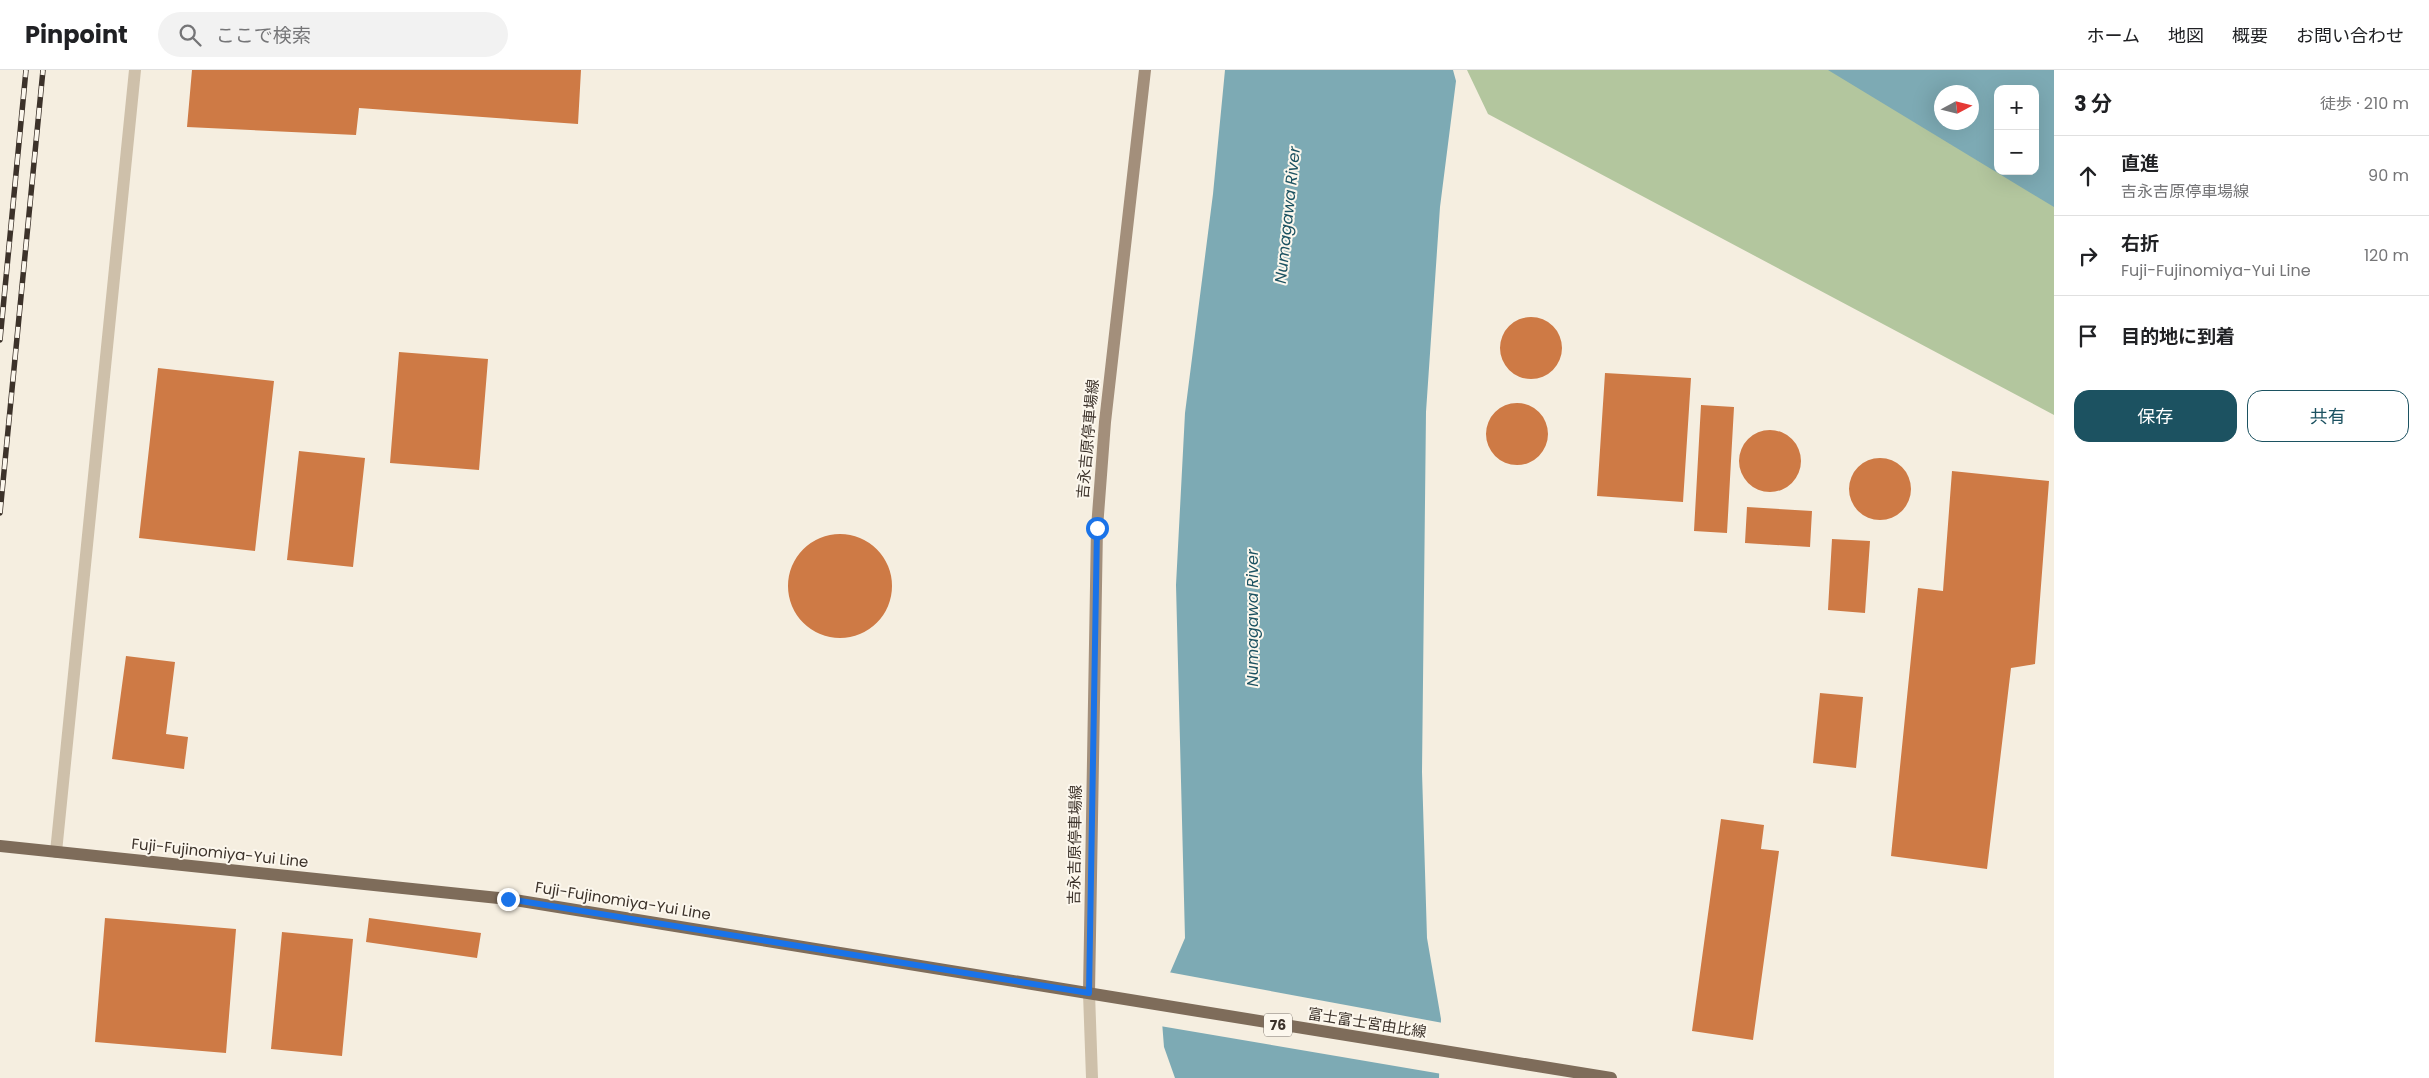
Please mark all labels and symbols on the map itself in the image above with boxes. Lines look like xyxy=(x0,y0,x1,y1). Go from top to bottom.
north arrow xyxy=(1934,85,1979,130)
water label: Numagawa River xyxy=(1269,144,1306,285)
street label: 吉永吉原停車場線 xyxy=(1072,378,1103,500)
route start xyxy=(1086,517,1109,540)
water label: Numagawa River xyxy=(1241,548,1264,687)
street label: 吉永吉原停車場線 xyxy=(1063,785,1086,905)
street label: Fuji-Fujinomiya-Yui Line xyxy=(131,833,310,872)
street label: Fuji-Fujinomiya-Yui Line xyxy=(534,876,712,925)
route end xyxy=(497,888,520,911)
street label: 富士富士宮由比線 xyxy=(1306,1003,1428,1042)
road number: 76 xyxy=(1264,1014,1292,1036)

